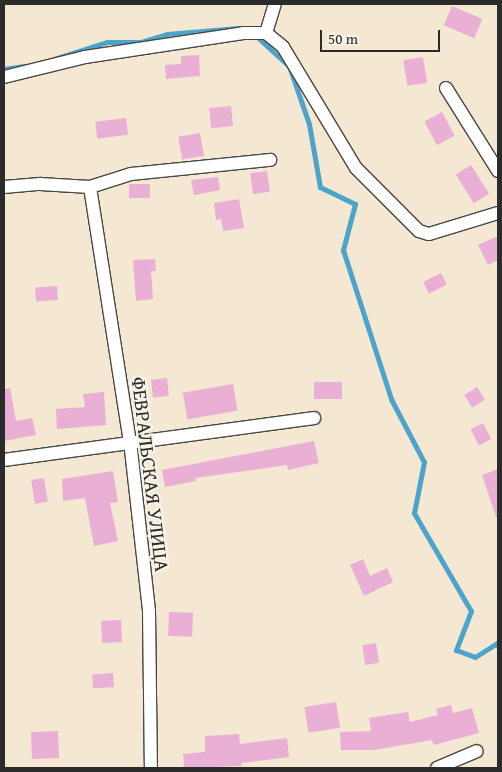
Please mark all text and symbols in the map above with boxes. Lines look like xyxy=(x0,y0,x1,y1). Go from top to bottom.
scale bar xyxy=(322,20,442,52)
text: 50 m xyxy=(328,28,358,49)
street label: ФЕВРАЛЬСКАЯ УЛИЦА xyxy=(127,375,175,573)

